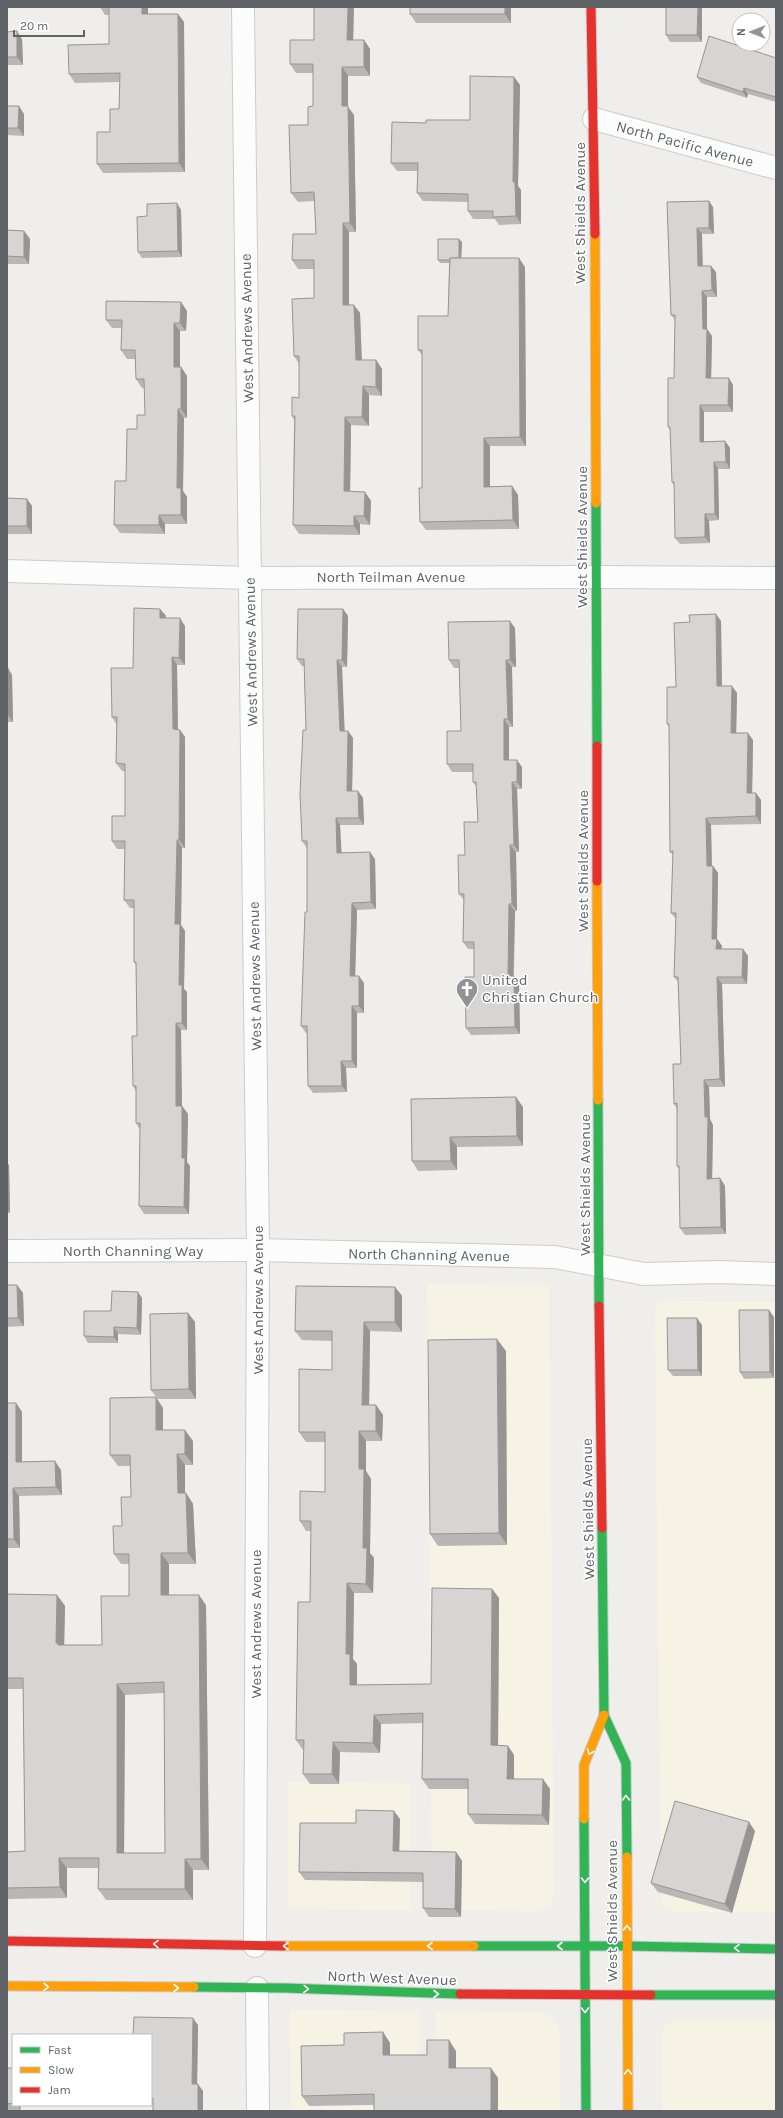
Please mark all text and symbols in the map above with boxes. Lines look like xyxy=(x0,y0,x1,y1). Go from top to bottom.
scale bar xyxy=(14,12,84,38)
north arrow xyxy=(731,12,771,52)
text: 20 m xyxy=(20,19,48,33)
text: N xyxy=(735,28,748,36)
street label: North Pacific Avenue xyxy=(614,117,756,171)
street label: West Shields Avenue xyxy=(571,142,589,284)
street label: West Andrews Avenue xyxy=(237,253,257,403)
street label: West Shields Avenue xyxy=(573,466,591,608)
street label: North Teilman Avenue xyxy=(316,568,466,586)
street label: West Andrews Avenue xyxy=(241,577,261,727)
street label: West Shields Avenue xyxy=(574,790,592,932)
street label: West Andrews Avenue xyxy=(245,901,265,1051)
place label: United Christian Church xyxy=(482,971,599,1006)
church icon: United Christian Church xyxy=(454,976,480,1009)
street label: West Shields Avenue xyxy=(576,1114,594,1256)
street label: West Andrews Avenue xyxy=(249,1225,267,1375)
street label: North Channing Way xyxy=(63,1242,203,1260)
street label: North Channing Avenue xyxy=(348,1245,510,1265)
street label: West Shields Avenue xyxy=(578,1438,598,1580)
street label: West Andrews Avenue xyxy=(247,1549,265,1699)
one-way arrow xyxy=(586,1748,594,1755)
one-way arrow xyxy=(622,1795,630,1801)
street label: West Shields Avenue xyxy=(603,1840,621,1982)
one-way arrow xyxy=(581,1877,589,1883)
one-way arrow xyxy=(623,1925,631,1931)
one-way arrow xyxy=(153,1940,159,1948)
one-way arrow xyxy=(283,1942,289,1950)
one-way arrow xyxy=(427,1942,433,1950)
one-way arrow xyxy=(557,1942,563,1950)
one-way arrow xyxy=(734,1944,740,1952)
street label: North West Avenue xyxy=(327,1967,457,1989)
one-way arrow xyxy=(43,1983,49,1991)
one-way arrow xyxy=(173,1984,179,1992)
one-way arrow xyxy=(303,1985,309,1994)
one-way arrow xyxy=(433,1990,439,1998)
one-way arrow xyxy=(581,2007,589,2013)
legend xyxy=(12,2034,152,2106)
text: Fast xyxy=(48,2043,72,2057)
text: Slow xyxy=(48,2063,74,2077)
one-way arrow xyxy=(624,2069,632,2075)
text: Jam xyxy=(48,2083,71,2097)

